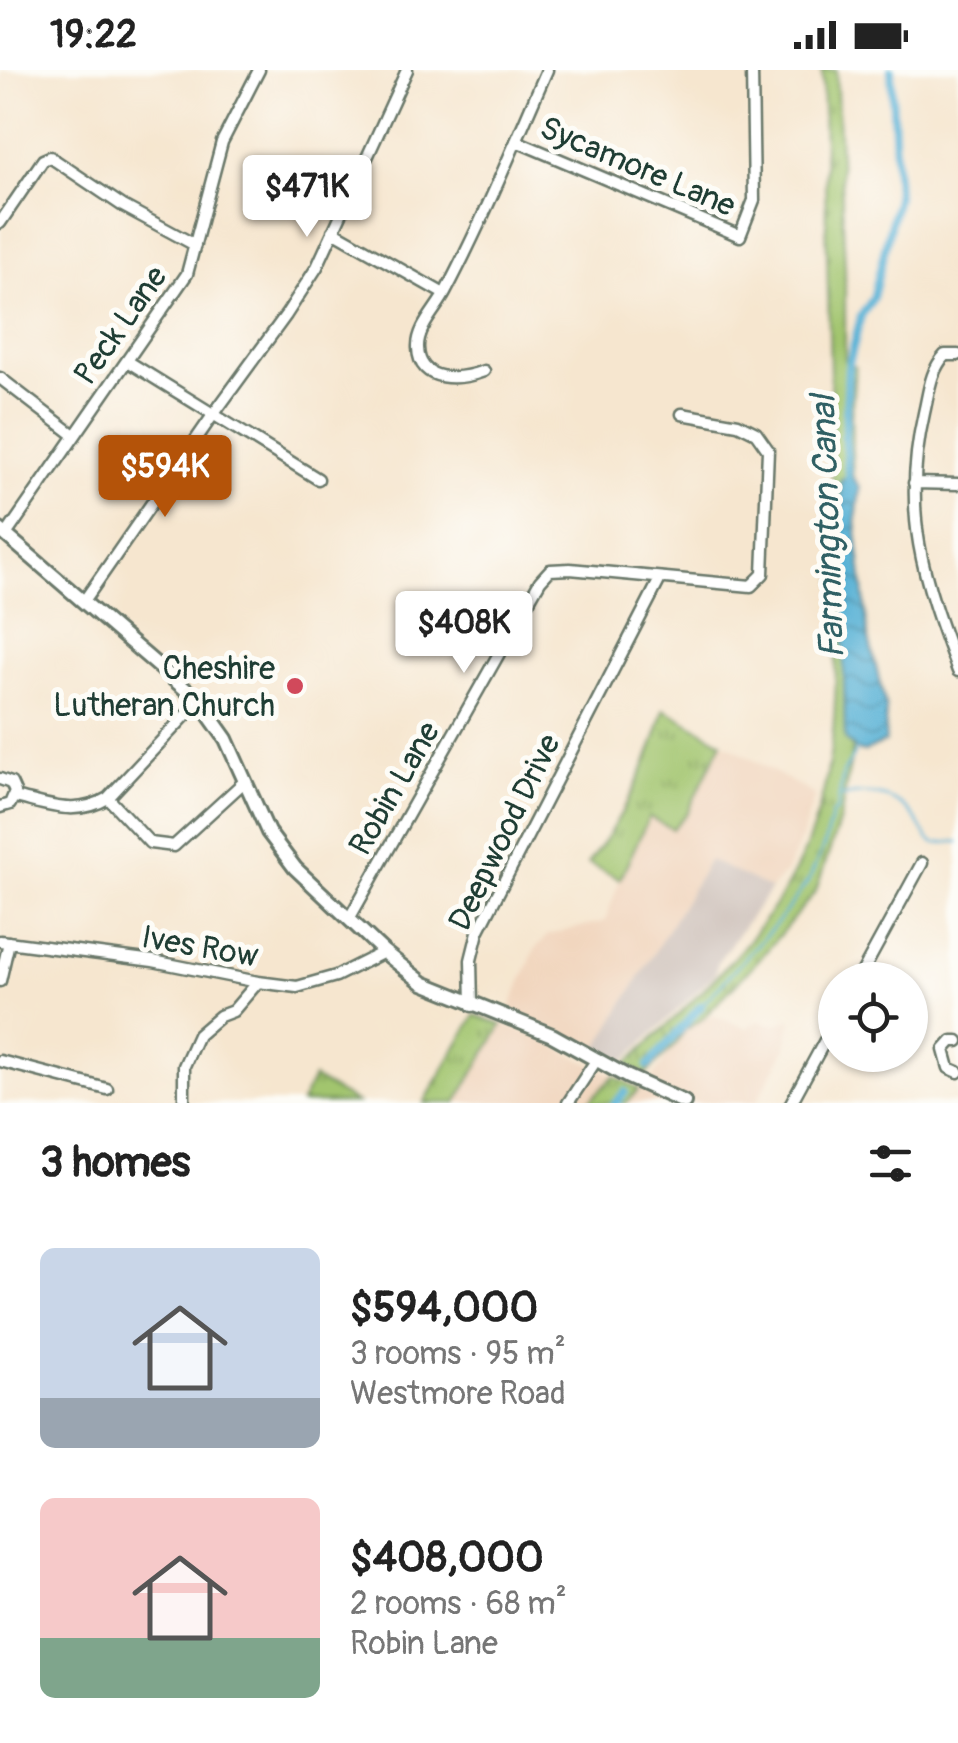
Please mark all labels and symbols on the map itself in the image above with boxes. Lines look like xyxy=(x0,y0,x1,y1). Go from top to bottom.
street label: Sycamore Lane xyxy=(534,108,742,226)
pin: $471K xyxy=(237,155,377,240)
street label: Peck Lane xyxy=(65,258,176,393)
water label: Farmington Canal xyxy=(801,391,855,659)
pin: $594K xyxy=(95,435,235,520)
pin: $408K xyxy=(394,591,534,676)
place label: Cheshire Lutheran Church xyxy=(53,649,275,726)
marker: Cheshire Lutheran Church xyxy=(284,675,306,697)
street label: Robin Lane xyxy=(341,714,449,862)
street label: Deepwood Drive xyxy=(440,727,570,937)
street label: Ives Row xyxy=(139,917,262,977)

